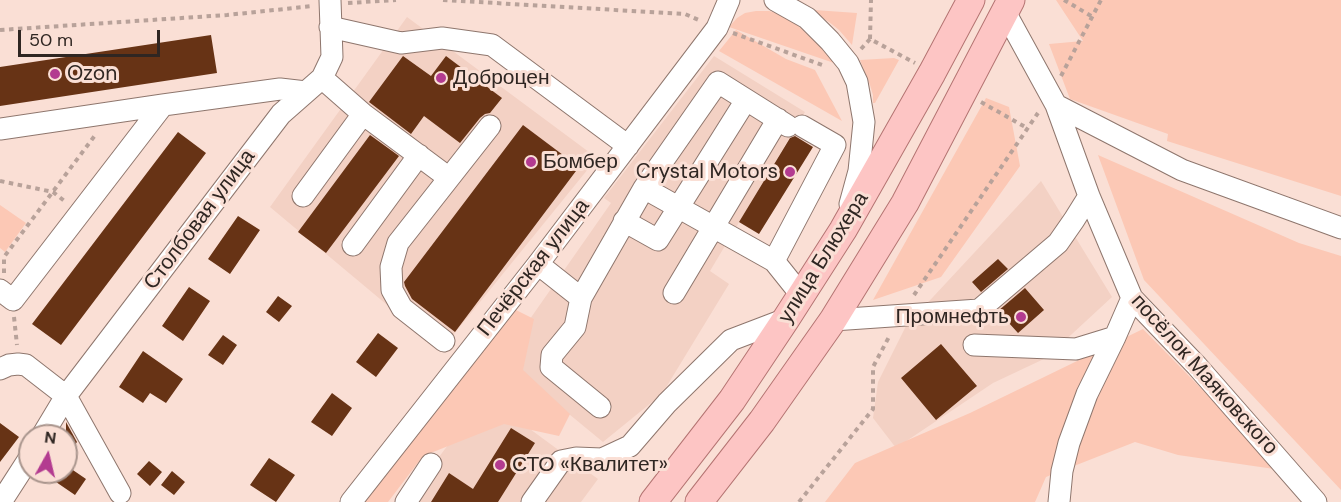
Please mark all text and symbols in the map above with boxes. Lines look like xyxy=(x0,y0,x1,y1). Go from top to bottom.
scale bar xyxy=(21,18,164,56)
text: 50 m xyxy=(29,28,73,52)
place label: Ozon xyxy=(67,61,117,87)
place label: Доброцен xyxy=(453,65,550,91)
marker: Ozon xyxy=(48,67,62,81)
marker: Доброцен xyxy=(434,71,448,85)
street label: Столбовая улица xyxy=(139,145,261,295)
place label: Бомбер xyxy=(543,149,618,175)
marker: Бомбер xyxy=(524,155,538,169)
place label: Crystal Motors xyxy=(636,159,778,185)
marker: Crystal Motors xyxy=(783,165,797,179)
street label: улица Блюхера xyxy=(774,188,874,328)
street label: Печёрская улица xyxy=(473,194,595,342)
street label: посёлок Маяковского xyxy=(1125,289,1283,461)
place label: Промнефть xyxy=(895,304,1009,330)
marker: Промнефть xyxy=(1014,310,1028,324)
north arrow xyxy=(18,424,78,484)
text: N xyxy=(43,426,58,449)
place label: СТО «Квалитет» xyxy=(512,452,668,478)
marker: СТО «Квалитет» xyxy=(493,458,507,472)

